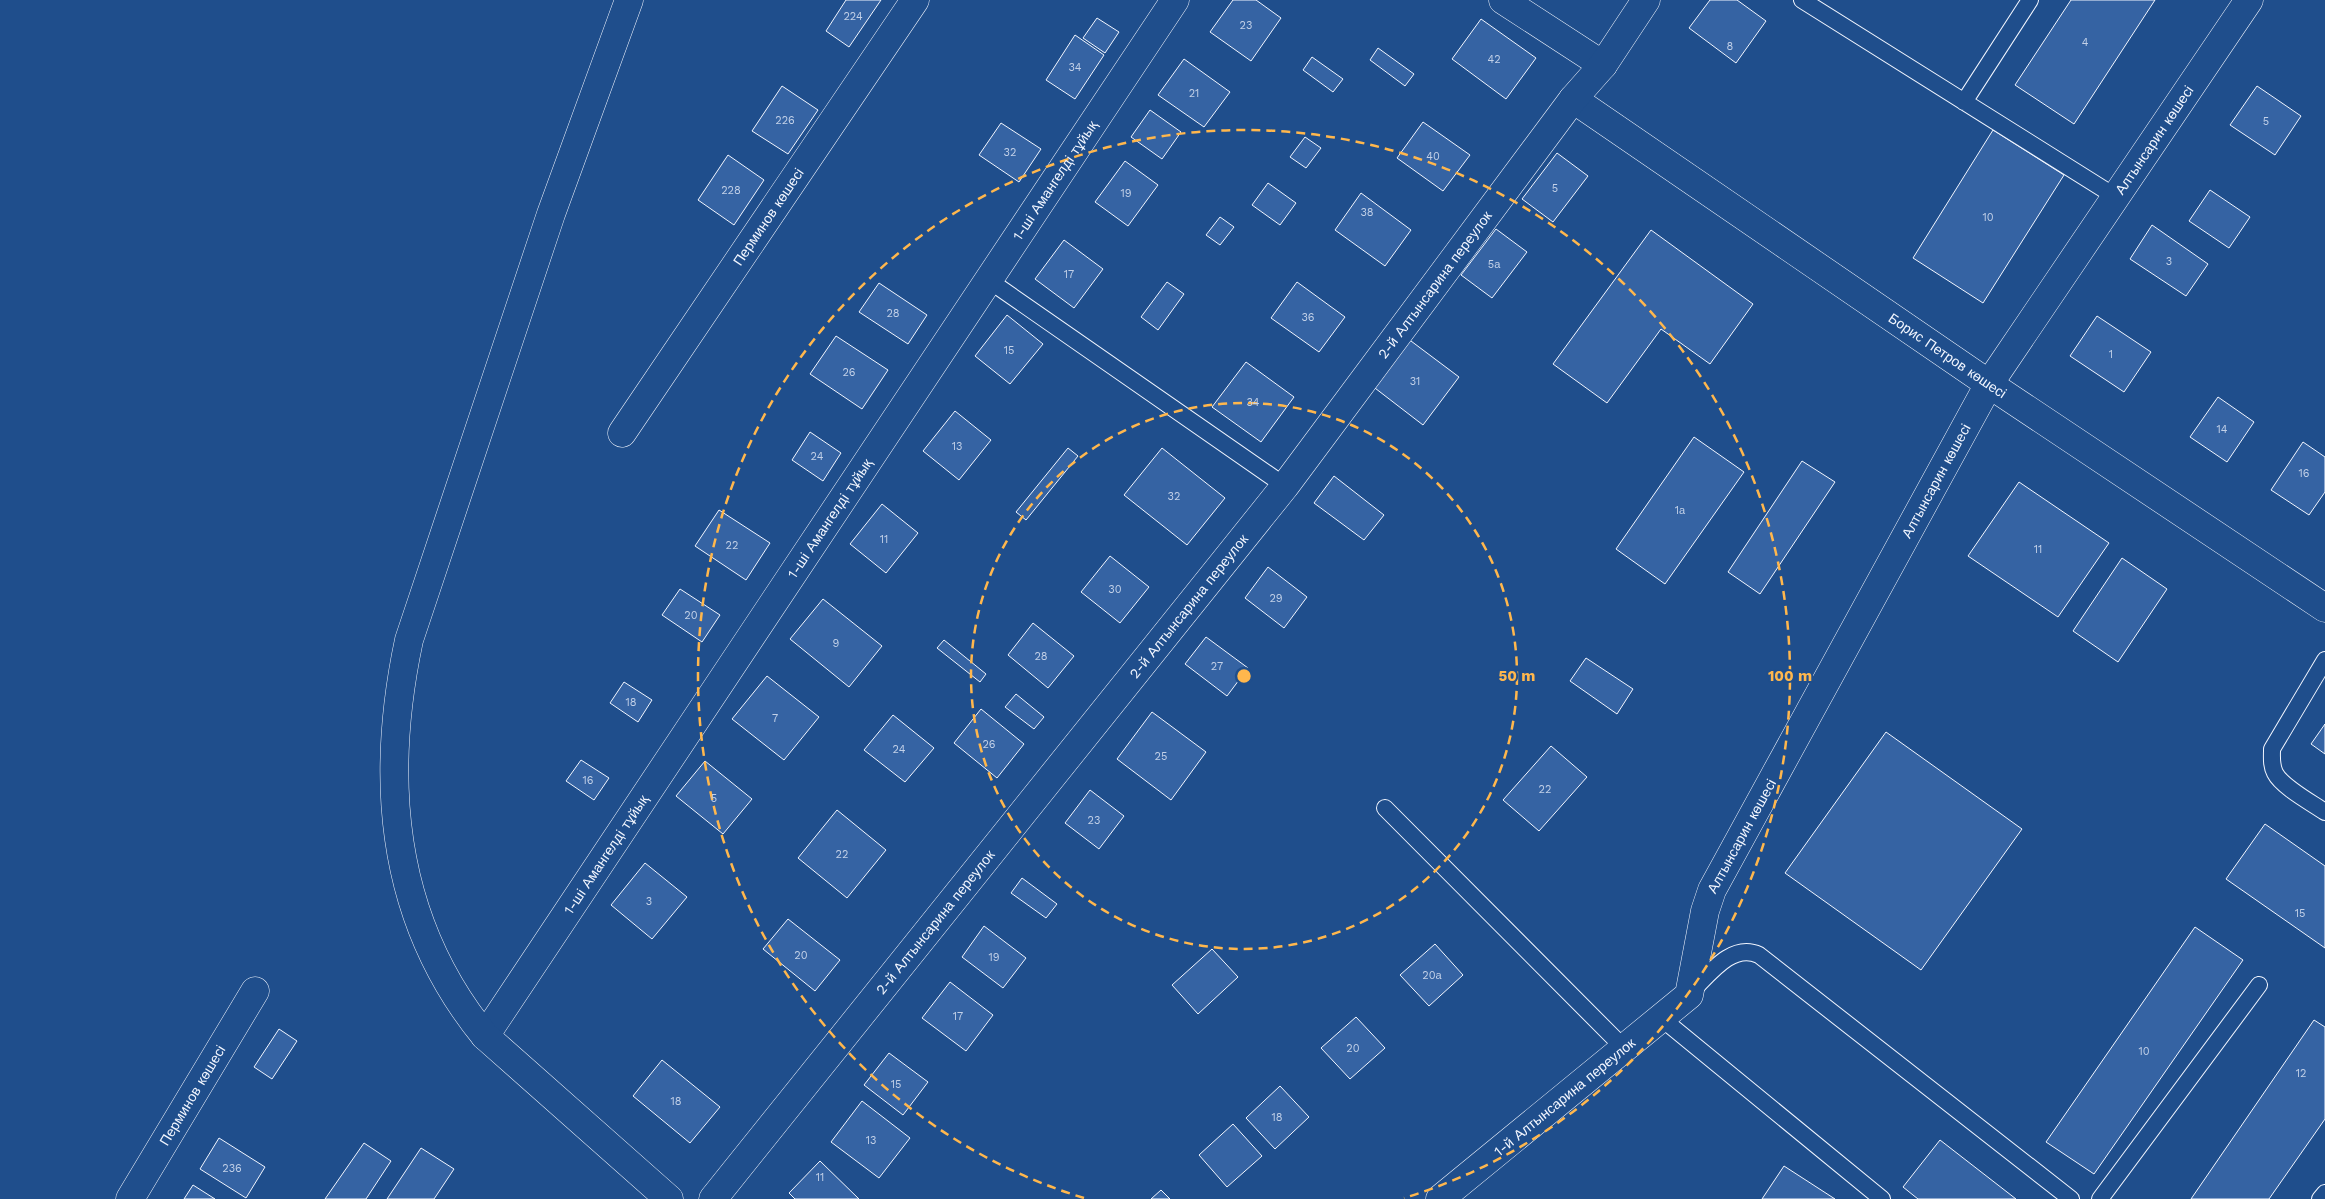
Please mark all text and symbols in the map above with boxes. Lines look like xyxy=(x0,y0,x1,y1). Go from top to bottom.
house number: 224 xyxy=(843,10,863,23)
house number: 23 xyxy=(1240,19,1252,32)
house number: 4 xyxy=(2082,36,2089,49)
house number: 8 xyxy=(1727,40,1734,53)
house number: 42 xyxy=(1487,53,1501,66)
house number: 34 xyxy=(1068,61,1082,74)
street label: Алтынсарин көшесі xyxy=(2112,83,2197,197)
house number: 21 xyxy=(1189,87,1199,100)
house number: 226 xyxy=(775,114,795,127)
house number: 5 xyxy=(2263,115,2269,128)
street label: 1-ші Амангелді тұйық xyxy=(1009,117,1101,243)
house number: 32 xyxy=(1004,146,1016,159)
house number: 40 xyxy=(1426,150,1440,163)
street label: Перминов көшесі xyxy=(730,165,807,269)
house number: 5 xyxy=(1552,182,1558,195)
house number: 228 xyxy=(721,184,741,197)
house number: 19 xyxy=(1120,187,1132,200)
house number: 38 xyxy=(1360,206,1374,219)
street label: 2-й Алтынсарина переулок xyxy=(1375,207,1495,362)
house number: 10 xyxy=(1982,211,1994,224)
house number: 3 xyxy=(2166,255,2172,268)
house number: 5а xyxy=(1488,258,1501,271)
house number: 17 xyxy=(1064,268,1074,281)
house number: 28 xyxy=(886,307,900,320)
street label: Борис Петров көшесі xyxy=(1886,310,2009,401)
house number: 36 xyxy=(1301,311,1315,324)
house number: 15 xyxy=(1004,344,1014,357)
house number: 1 xyxy=(2109,348,2113,361)
house number: 26 xyxy=(842,366,856,379)
house number: 31 xyxy=(1410,375,1420,388)
house number: 34 xyxy=(1246,396,1260,409)
street label: Алтынсарин көшесі xyxy=(1898,421,1974,541)
house number: 14 xyxy=(2216,423,2228,436)
house number: 13 xyxy=(952,440,962,453)
house number: 24 xyxy=(811,450,824,463)
street label: 1-ші Амангелді тұйық xyxy=(784,455,876,581)
house number: 16 xyxy=(2299,467,2310,480)
house number: 32 xyxy=(1168,490,1180,503)
house number: 1а xyxy=(1675,504,1686,517)
street label: 2-й Алтынсарина переулок xyxy=(1126,530,1252,681)
house number: 11 xyxy=(880,533,888,546)
house number: 22 xyxy=(726,539,738,552)
house number: 11 xyxy=(2034,543,2042,556)
house number: 30 xyxy=(1108,583,1122,596)
house number: 29 xyxy=(1269,592,1283,605)
house number: 20 xyxy=(684,609,698,622)
house number: 9 xyxy=(833,637,840,650)
house number: 28 xyxy=(1034,650,1048,663)
house number: 27 xyxy=(1211,660,1223,673)
centre of rings xyxy=(1235,667,1253,685)
text: 50 m xyxy=(1499,667,1535,685)
text: 100 m xyxy=(1768,667,1812,685)
house number: 18 xyxy=(625,696,637,709)
house number: 7 xyxy=(772,712,778,725)
house number: 26 xyxy=(982,738,996,751)
house number: 24 xyxy=(893,743,906,756)
house number: 25 xyxy=(1155,750,1167,763)
house number: 16 xyxy=(583,774,594,787)
street label: Алтынсарин көшесі xyxy=(1704,776,1779,896)
house number: 22 xyxy=(1539,783,1551,796)
street label: 1-ші Амангелді тұйық xyxy=(560,791,652,917)
house number: 5 xyxy=(711,792,717,805)
house number: 23 xyxy=(1088,814,1100,827)
street label: 2-й Алтынсарина переулок xyxy=(873,846,998,997)
house number: 22 xyxy=(836,848,848,861)
house number: 3 xyxy=(646,895,652,908)
house number: 15 xyxy=(2295,907,2305,920)
house number: 20 xyxy=(794,949,808,962)
house number: 19 xyxy=(988,951,1000,964)
house number: 20а xyxy=(1422,969,1443,982)
house number: 17 xyxy=(953,1010,963,1023)
street label: 1-й Алтынсарина переулок xyxy=(1491,1034,1639,1159)
street label: Перминов көшесі xyxy=(156,1042,229,1148)
house number: 20 xyxy=(1346,1042,1360,1055)
house number: 10 xyxy=(2138,1045,2150,1058)
house number: 12 xyxy=(2296,1067,2306,1080)
house number: 15 xyxy=(891,1078,901,1091)
house number: 18 xyxy=(670,1095,682,1108)
house number: 18 xyxy=(1271,1111,1283,1124)
house number: 13 xyxy=(866,1134,876,1147)
house number: 236 xyxy=(222,1162,242,1175)
house number: 11 xyxy=(816,1171,824,1184)

